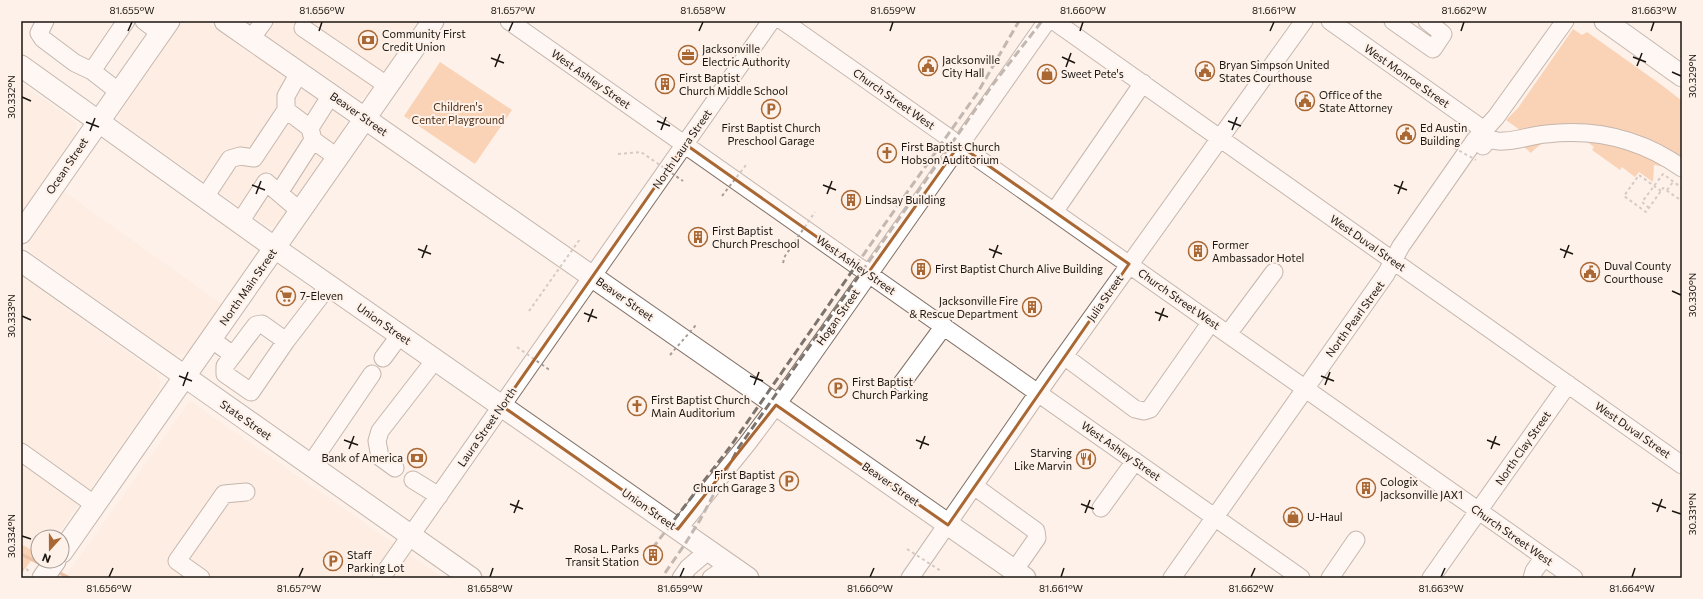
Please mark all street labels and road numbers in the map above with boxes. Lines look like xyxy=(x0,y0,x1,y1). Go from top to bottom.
street label: West Monroe Street xyxy=(1362,41,1453,110)
street label: West Ashley Street xyxy=(549,46,634,111)
street label: Church Street West xyxy=(851,65,938,132)
street label: Beaver Street xyxy=(328,89,391,139)
street label: North Laura Street xyxy=(649,106,714,191)
street label: Ocean Street xyxy=(43,135,91,196)
street label: West Duval Street xyxy=(1328,212,1409,274)
street label: West Ashley Street xyxy=(814,232,899,297)
street label: North Main Street xyxy=(216,245,279,328)
street label: Church Street West xyxy=(1136,265,1223,332)
street label: Julia Street xyxy=(1084,272,1126,324)
street label: Beaver Street xyxy=(594,274,657,324)
street label: North Pearl Street xyxy=(1323,278,1387,359)
street label: Hogan Street xyxy=(813,286,862,347)
street label: Union Street xyxy=(355,300,414,347)
street label: Laura Street North xyxy=(454,385,519,469)
street label: State Street xyxy=(218,397,275,442)
street label: West Duval Street xyxy=(1593,399,1674,461)
street label: North Clay Street xyxy=(1492,408,1553,487)
street label: West Ashley Street xyxy=(1079,418,1164,483)
street label: Beaver Street xyxy=(860,459,923,509)
street label: Union Street xyxy=(620,485,679,532)
street label: Church Street West xyxy=(1469,501,1556,568)

